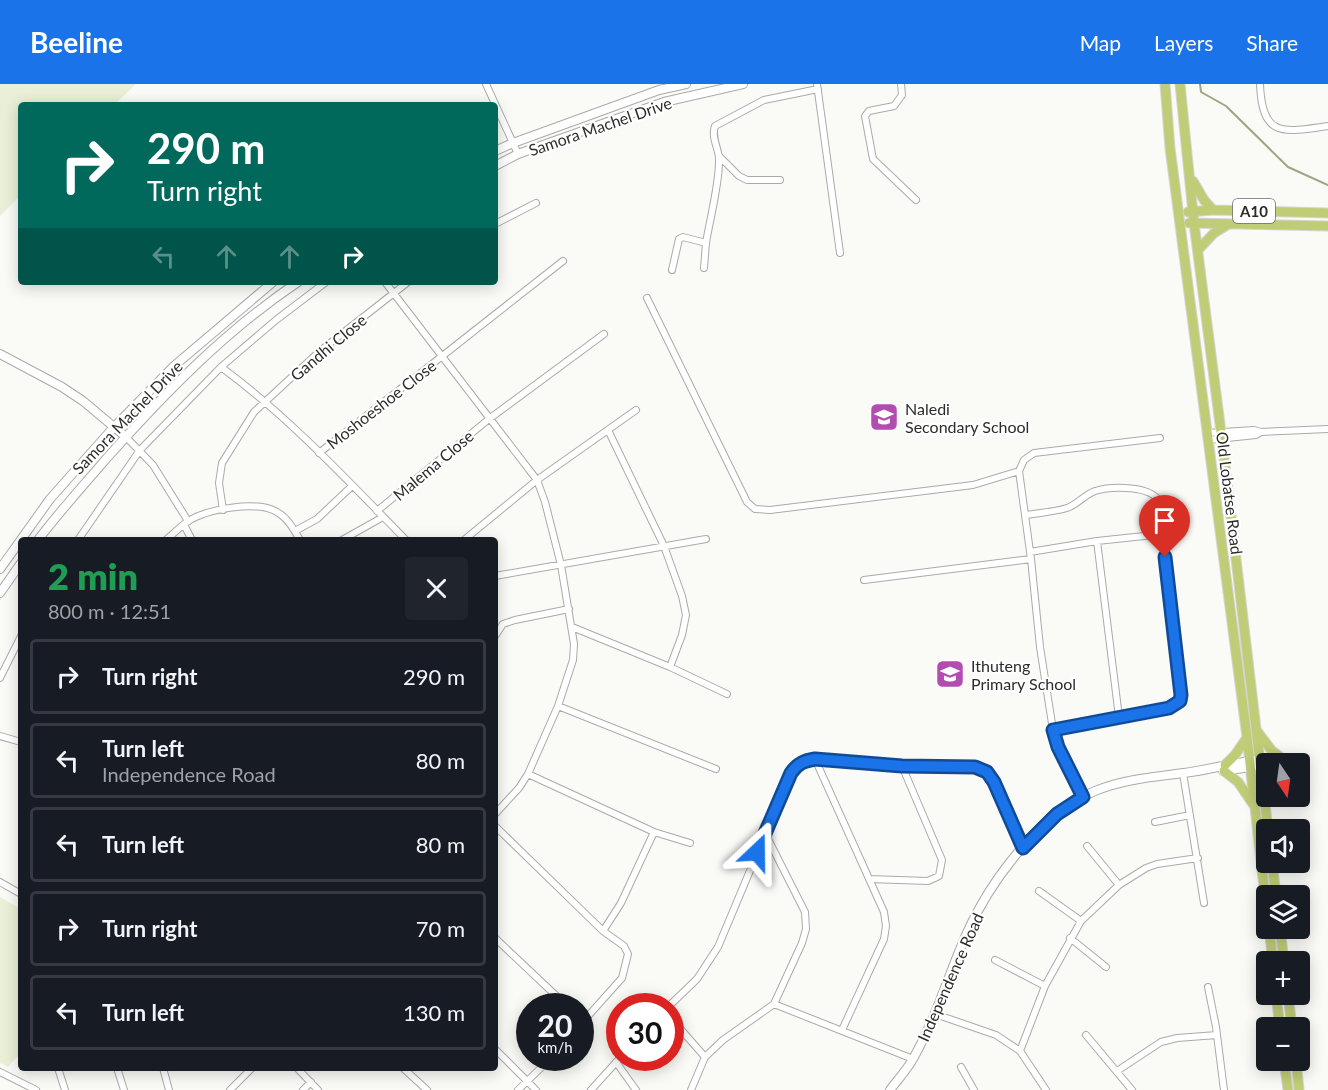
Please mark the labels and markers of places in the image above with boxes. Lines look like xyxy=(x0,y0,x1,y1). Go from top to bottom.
place label: Naledi Secondary School xyxy=(905,399,1029,436)
school or university icon: Naledi Secondary School xyxy=(868,401,900,433)
pin xyxy=(1139,495,1190,557)
place label: Ithuteng Primary School xyxy=(971,656,1076,693)
school or university icon: Ithuteng Primary School xyxy=(934,658,966,690)

